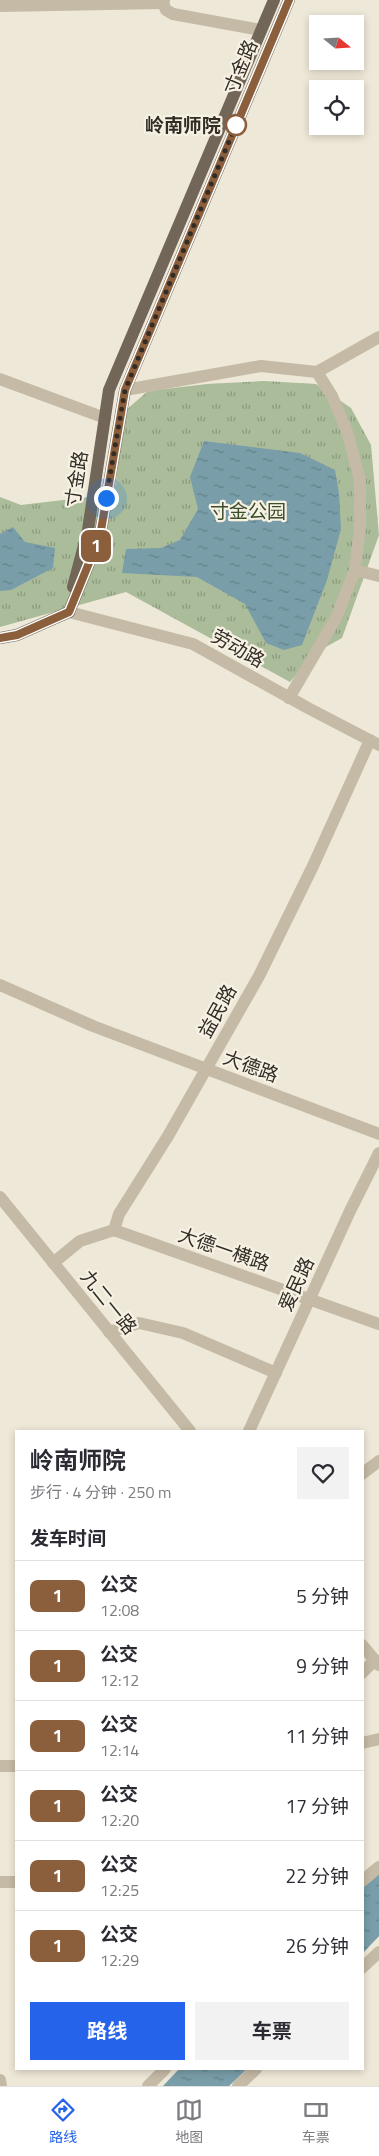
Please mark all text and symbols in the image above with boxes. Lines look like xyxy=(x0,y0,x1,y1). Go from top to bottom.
north arrow xyxy=(309,15,364,70)
map controls xyxy=(309,15,364,135)
street label: 寸金路 xyxy=(215,35,264,99)
button: locate xyxy=(309,80,364,135)
place label: 岭南师院 xyxy=(145,110,221,139)
marker: 岭南师院 xyxy=(225,114,247,136)
street label: 寸金路 xyxy=(57,448,94,509)
your location xyxy=(94,486,119,511)
park label: 寸金公园 xyxy=(210,496,286,525)
line badge: 1 xyxy=(80,530,112,562)
text: 1 xyxy=(91,532,101,559)
street label: 劳动路 xyxy=(206,621,270,674)
street label: 益民路 xyxy=(190,979,243,1043)
street label: 大德路 xyxy=(219,1042,283,1089)
street label: 大德一横路 xyxy=(175,1219,274,1278)
street label: 爱民路 xyxy=(270,1252,321,1316)
street label: 九二一路 xyxy=(74,1263,145,1340)
text: 岭南师院 xyxy=(30,1442,126,1478)
button: heart xyxy=(297,1447,349,1499)
text: 步行 · 4 分钟 · 250 m xyxy=(30,1480,171,1504)
text: 发车时间 xyxy=(30,1523,106,1552)
text: 公交 xyxy=(100,1569,138,1598)
text: 5 分钟 xyxy=(296,1581,349,1610)
text: 1 xyxy=(52,1582,63,1609)
text: 12:08 xyxy=(100,1598,139,1622)
text: 公交 xyxy=(100,1639,138,1668)
text: 9 分钟 xyxy=(296,1651,349,1680)
text: 1 xyxy=(52,1652,63,1679)
text: 12:12 xyxy=(100,1668,139,1692)
text: 公交 xyxy=(100,1709,138,1738)
text: 11 分钟 xyxy=(286,1721,349,1750)
text: 1 xyxy=(52,1722,63,1749)
text: 12:14 xyxy=(100,1738,139,1762)
text: 公交 xyxy=(100,1779,138,1808)
text: 17 分钟 xyxy=(286,1791,349,1820)
text: 1 xyxy=(52,1792,63,1819)
text: 12:20 xyxy=(100,1808,139,1832)
text: 公交 xyxy=(100,1849,138,1878)
text: 22 分钟 xyxy=(286,1861,349,1890)
text: 1 xyxy=(52,1862,63,1889)
text: 12:25 xyxy=(100,1878,139,1902)
text: 公交 xyxy=(100,1919,138,1948)
text: 26 分钟 xyxy=(286,1931,349,1960)
text: 1 xyxy=(52,1932,63,1959)
text: 12:29 xyxy=(100,1948,139,1972)
button: 路线 xyxy=(30,2002,185,2060)
button: 车票 xyxy=(195,2002,349,2060)
tab: 路线 xyxy=(49,2096,77,2147)
tab: 地图 xyxy=(175,2096,203,2147)
tab: 车票 xyxy=(302,2096,330,2147)

